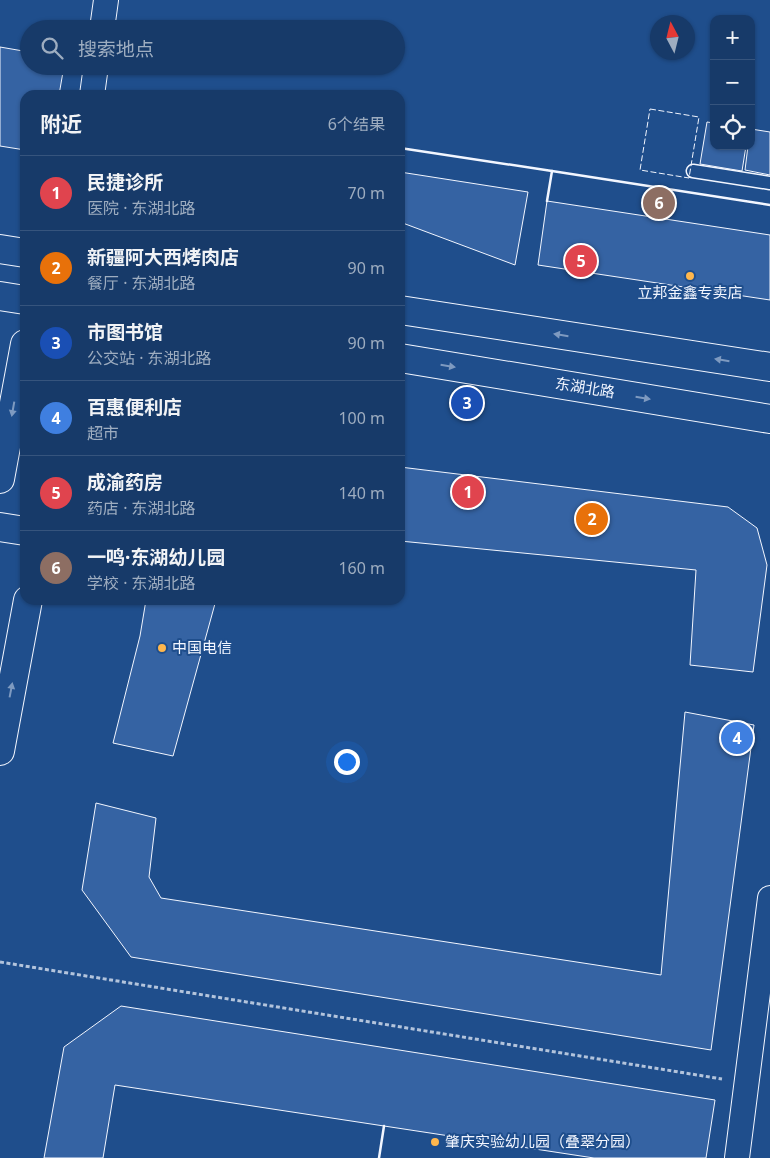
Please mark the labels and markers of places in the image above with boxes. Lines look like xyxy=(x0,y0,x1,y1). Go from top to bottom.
pin: 6 xyxy=(643,184,675,222)
pin: 5 xyxy=(565,242,597,280)
marker: 立邦金鑫专卖店 xyxy=(684,270,696,282)
place label: 立邦金鑫专卖店 xyxy=(637,282,743,302)
pin: 3 xyxy=(451,384,483,422)
pin: 1 xyxy=(452,473,484,511)
pin: 2 xyxy=(576,500,608,538)
place label: 中国电信 xyxy=(172,637,232,657)
marker: 中国电信 xyxy=(156,642,168,654)
pin: 4 xyxy=(721,719,753,757)
place label: 肇庆实验幼儿园（叠翠分园） xyxy=(445,1131,640,1151)
marker: 肇庆实验幼儿园（叠翠分园） xyxy=(429,1136,441,1148)

